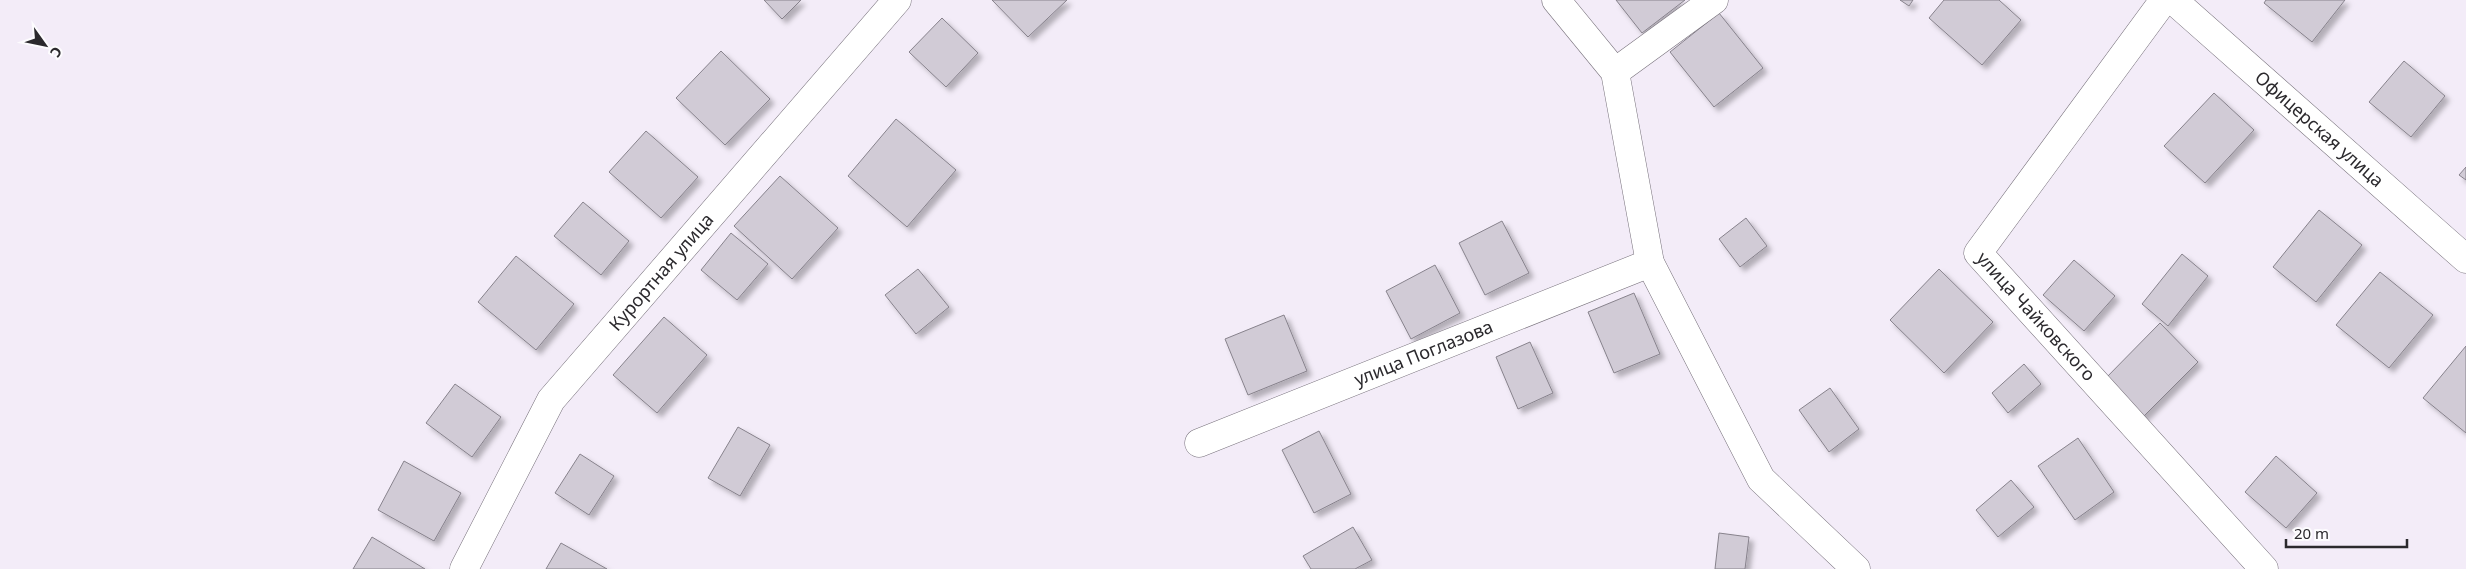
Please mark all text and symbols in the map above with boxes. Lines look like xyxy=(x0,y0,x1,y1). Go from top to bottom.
north arrow xyxy=(20,20,70,70)
text: С xyxy=(46,43,67,61)
street label: Офицерская улица xyxy=(2250,65,2389,192)
street label: Курортная улица xyxy=(603,208,718,336)
street label: улица Чайковского xyxy=(1972,246,2101,386)
street label: улица Поглазова xyxy=(1351,314,1496,391)
scale bar xyxy=(2286,516,2407,548)
text: 20 m xyxy=(2294,523,2329,543)

